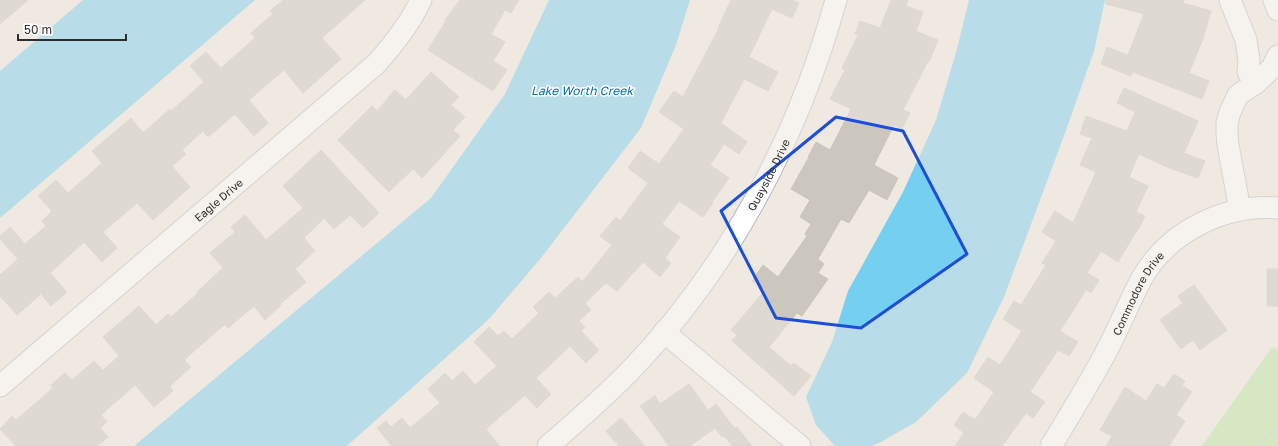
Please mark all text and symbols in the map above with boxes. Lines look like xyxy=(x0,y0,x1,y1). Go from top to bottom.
scale bar xyxy=(18,16,126,42)
text: 50 m xyxy=(24,22,52,37)
water label: Lake Worth Creek xyxy=(531,83,634,98)
street label: Quayside Drive xyxy=(744,137,791,213)
street label: Eagle Drive xyxy=(191,175,245,224)
street label: Commodore Drive xyxy=(1109,248,1166,337)

